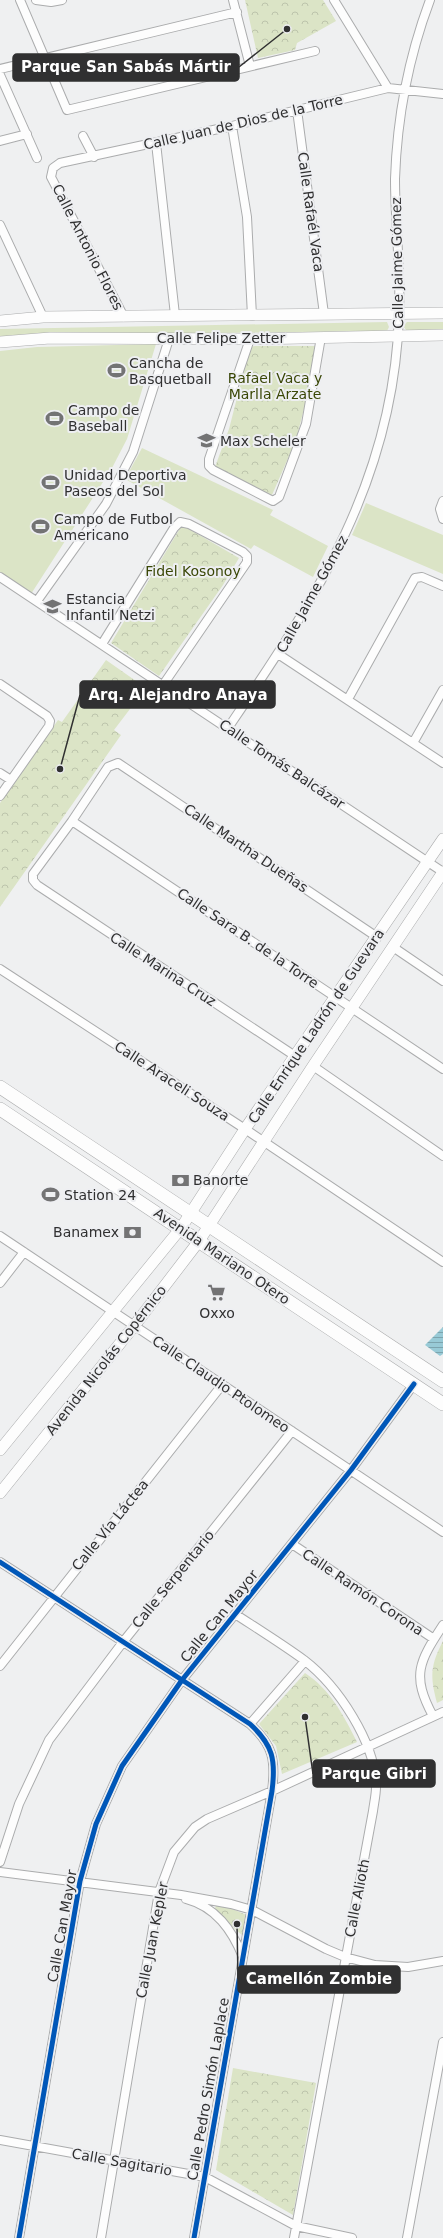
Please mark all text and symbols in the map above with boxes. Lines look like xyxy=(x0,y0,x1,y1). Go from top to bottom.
callout: Parque San Sabás Mártir xyxy=(13,54,239,81)
text: Parque San Sabás Mártir xyxy=(21,58,232,76)
street label: Calle Juan de Dios de la Torre xyxy=(142,91,344,153)
street label: Calle Rafaél Vaca xyxy=(295,151,327,273)
street label: Calle Antonio Flores xyxy=(49,181,127,313)
street label: Calle Jaime Gómez xyxy=(388,197,406,329)
street label: Calle Felipe Zetter xyxy=(157,330,285,346)
place label: Cancha de Basquetball xyxy=(129,355,212,387)
sports icon: Cancha de Basquetball xyxy=(106,361,126,381)
park label: Rafael Vaca y Marlla Arzate xyxy=(228,370,322,402)
place label: Campo de Baseball xyxy=(68,402,139,434)
sports icon: Campo de Baseball xyxy=(45,408,65,428)
school or university icon: Max Scheler xyxy=(197,431,217,451)
place label: Max Scheler xyxy=(220,433,306,449)
place label: Unidad Deportiva Paseos del Sol xyxy=(64,467,187,499)
sports icon: Unidad Deportiva Paseos del Sol xyxy=(41,473,61,493)
place label: Campo de Futbol Americano xyxy=(54,511,173,543)
sports icon: Campo de Futbol Americano xyxy=(31,517,51,537)
street label: Calle Jaime Gómez xyxy=(273,533,351,655)
park label: Fidel Kosonoy xyxy=(145,563,241,579)
place label: Estancia Infantil Netzi xyxy=(66,591,155,623)
school or university icon: Estancia Infantil Netzi xyxy=(43,597,63,617)
callout: Arq. Alejandro Anaya xyxy=(80,681,275,708)
text: Arq. Alejandro Anaya xyxy=(88,686,268,704)
street label: Calle Tomás Balcázar xyxy=(216,716,348,812)
street label: Calle Martha Dueñas xyxy=(181,801,311,895)
street label: Calle Sara B. de la Torre xyxy=(174,885,322,991)
street label: Calle Enrique Ladrón de Guevara xyxy=(245,926,387,1126)
street label: Calle Marina Cruz xyxy=(107,929,219,1009)
street label: Calle Araceli Souza xyxy=(111,1038,233,1124)
bank icon: Banorte xyxy=(170,1170,190,1190)
place label: Banorte xyxy=(193,1172,248,1188)
sports icon: Station 24 xyxy=(41,1185,61,1205)
place label: Station 24 xyxy=(64,1187,136,1203)
street label: Avenida Mariano Otero xyxy=(151,1205,293,1307)
bank icon: Banamex xyxy=(122,1222,142,1242)
place label: Banamex xyxy=(53,1224,119,1240)
street label: Avenida Nicolás Copérnico xyxy=(43,1282,169,1438)
supermarket icon: Oxxo xyxy=(207,1283,227,1303)
place label: Oxxo xyxy=(199,1305,235,1321)
street label: Calle Claudio Ptolomeo xyxy=(149,1332,293,1436)
street label: Calle Vía Láctea xyxy=(68,1476,152,1574)
street label: Calle Serpentario xyxy=(129,1527,217,1631)
street label: Calle Ramón Corona xyxy=(299,1546,427,1638)
street label: Calle Can Mayor xyxy=(177,1566,261,1665)
callout: Parque Gibri xyxy=(313,1760,435,1787)
text: Parque Gibri xyxy=(321,1765,427,1783)
street label: Calle Alioth xyxy=(342,1857,372,1939)
street label: Calle Can Mayor xyxy=(44,1868,80,1984)
street label: Calle Juan Kepler xyxy=(133,1880,171,2000)
callout: Camellón Zombie xyxy=(238,1966,400,1993)
text: Camellón Zombie xyxy=(246,1970,392,1988)
street label: Calle Pedro Simón Laplace xyxy=(184,1996,232,2182)
street label: Calle Sagitario xyxy=(71,2145,173,2179)

